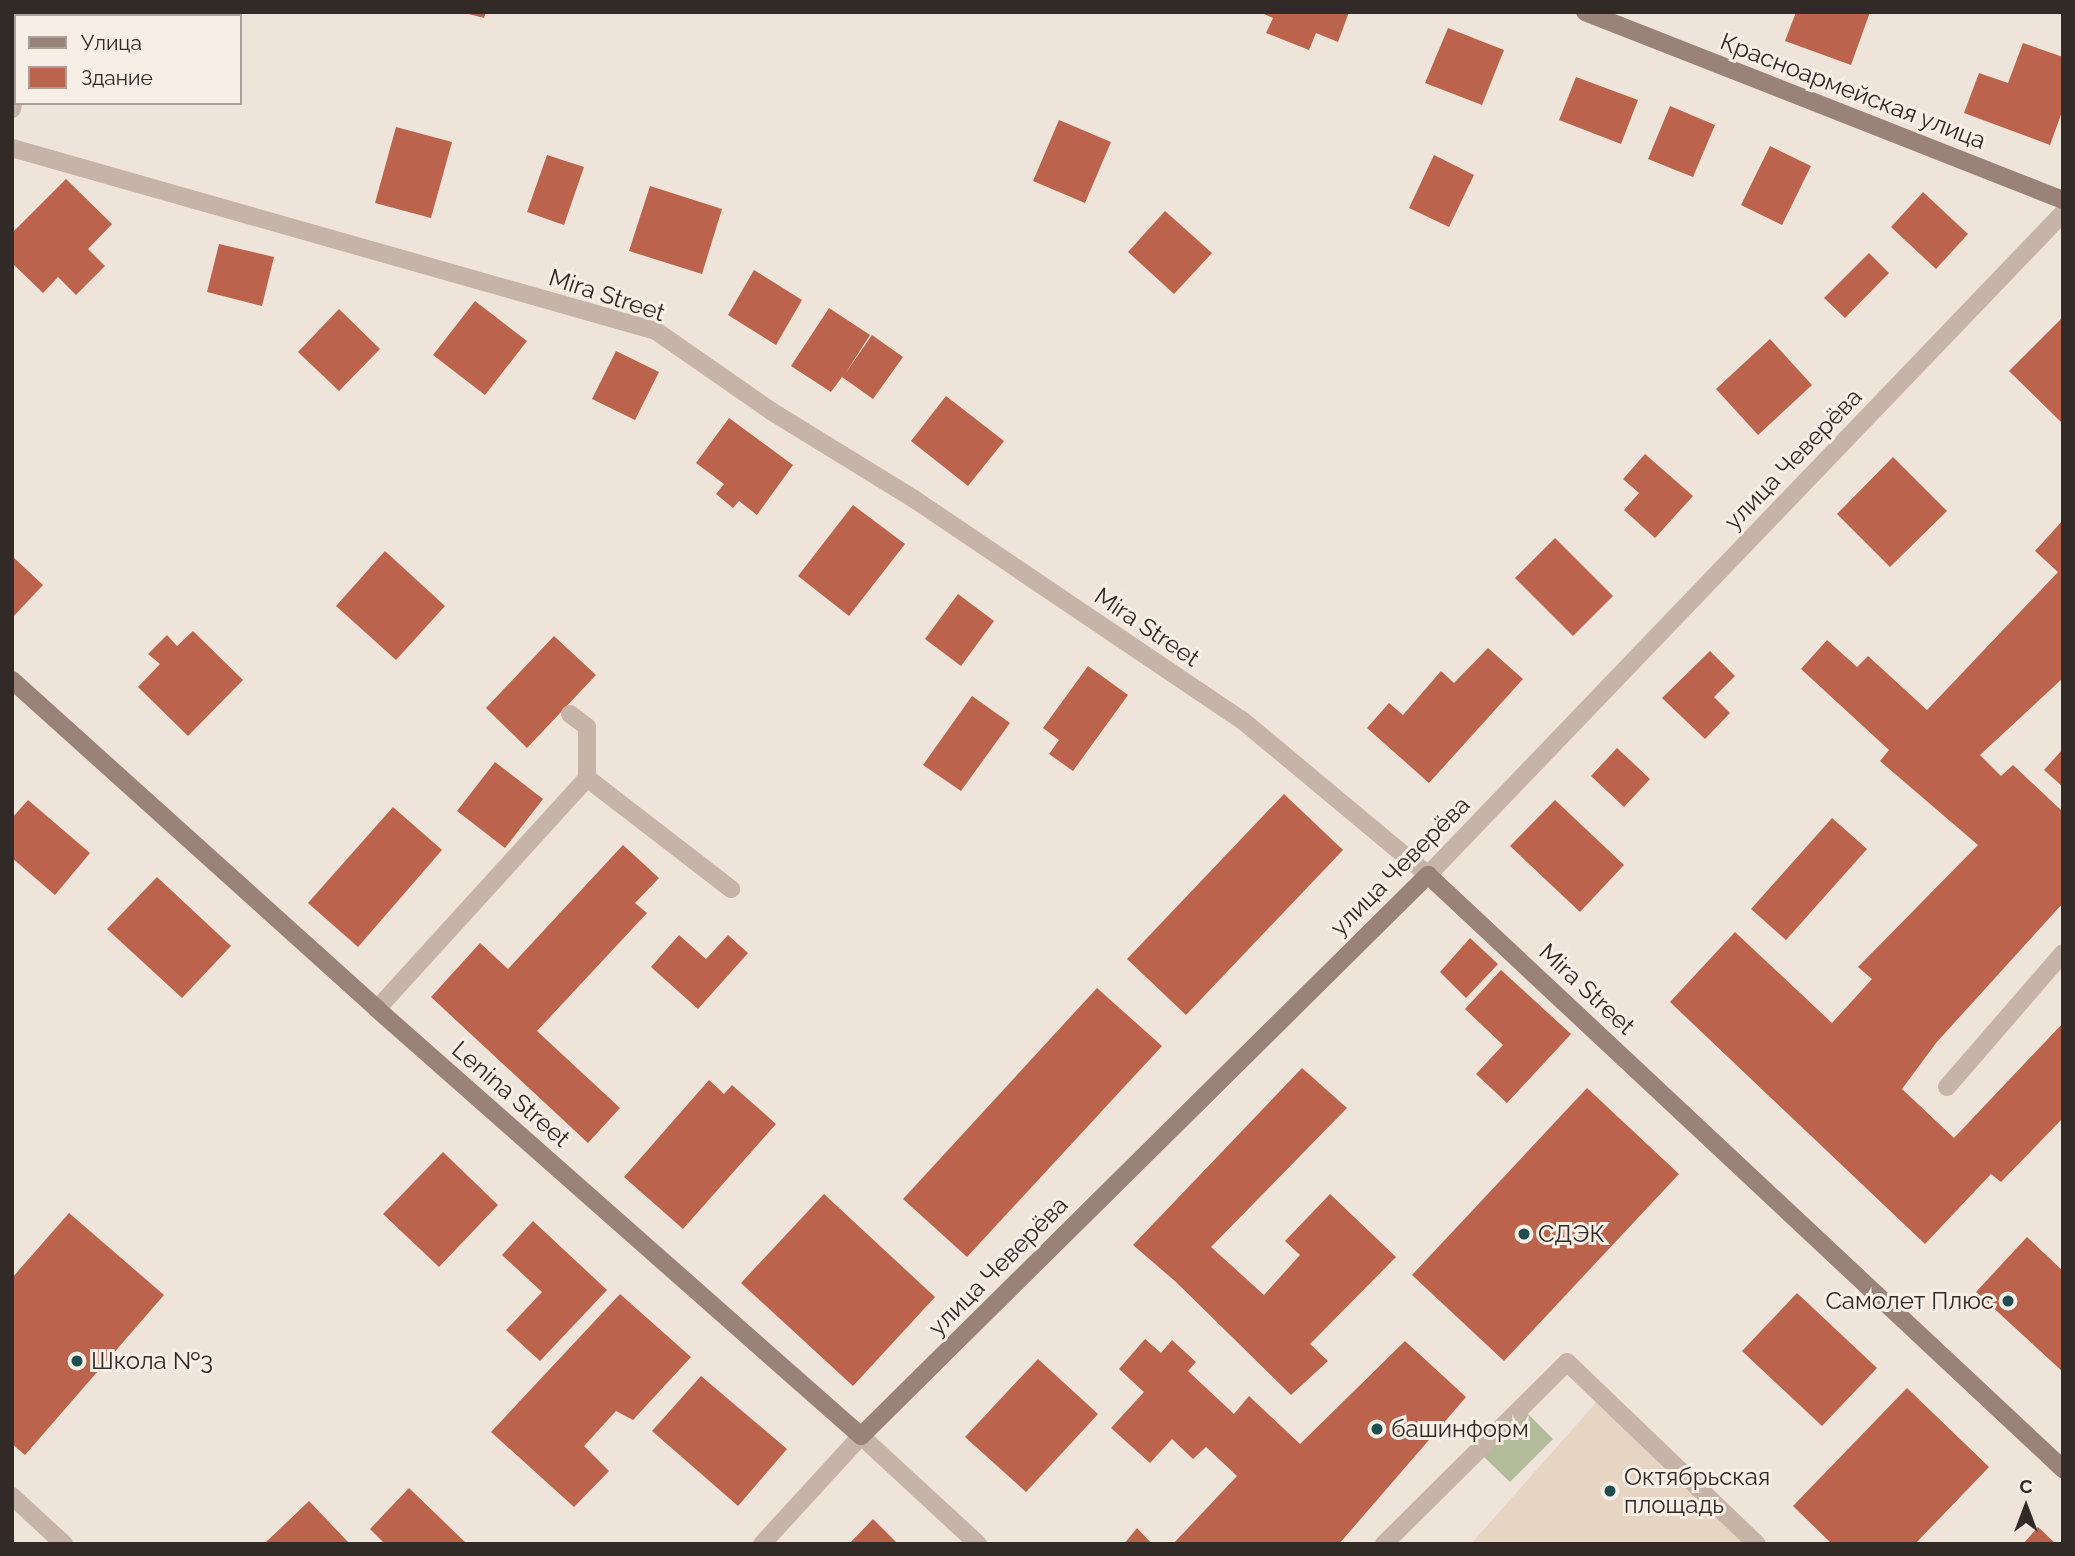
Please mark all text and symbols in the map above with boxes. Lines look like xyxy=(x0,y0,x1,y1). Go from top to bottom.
legend xyxy=(14,14,242,105)
street label: Красноармейская улица xyxy=(1716,27,1990,155)
text: Улица xyxy=(81,30,142,55)
text: Здание xyxy=(81,65,153,90)
street label: Mira Street xyxy=(545,263,669,327)
street label: улица Чеверёва xyxy=(1718,382,1868,536)
street label: Mira Street xyxy=(1089,581,1205,673)
street label: улица Чеверёва xyxy=(1324,790,1476,942)
street label: Mira Street xyxy=(1533,937,1641,1041)
street label: Lenina Street xyxy=(446,1035,576,1153)
street label: улица Чеверёва xyxy=(922,1190,1074,1342)
place label: СДЭК xyxy=(1538,1220,1605,1248)
marker: СДЭК xyxy=(1516,1226,1532,1242)
place label: Самолет Плюс xyxy=(1825,1287,1994,1315)
marker: Самолет Плюс xyxy=(2000,1293,2016,1309)
place label: Школа №3 xyxy=(91,1347,213,1375)
marker: Школа №3 xyxy=(69,1353,85,1369)
place label: башинформ xyxy=(1391,1415,1529,1443)
marker: башинформ xyxy=(1369,1421,1385,1437)
place label: Октябрьская площадь xyxy=(1624,1463,1770,1519)
north arrow xyxy=(1991,1472,2061,1542)
text: С xyxy=(2019,1475,2033,1497)
marker: Октябрьская площадь xyxy=(1602,1483,1618,1499)

